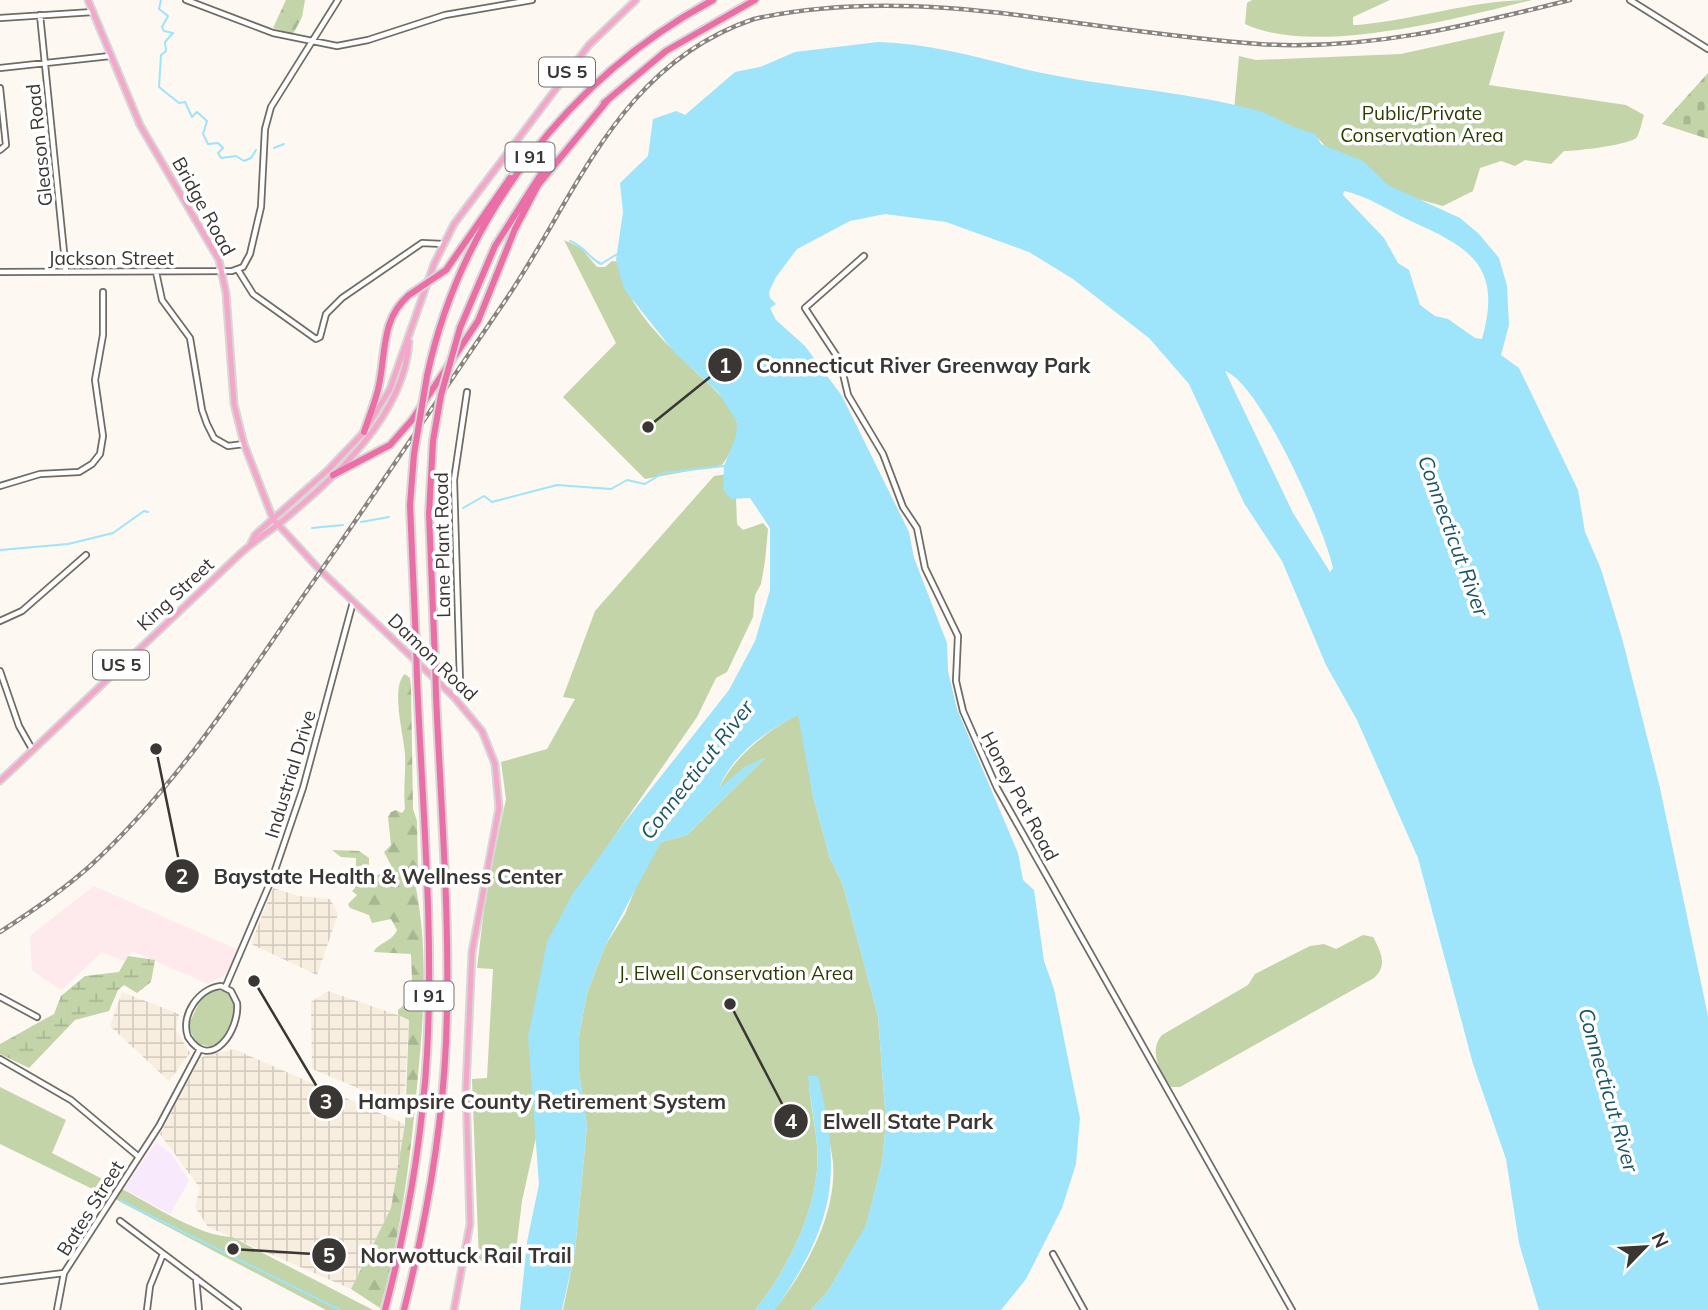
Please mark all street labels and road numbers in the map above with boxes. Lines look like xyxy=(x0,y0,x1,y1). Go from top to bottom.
road number: US 5 xyxy=(539,58,595,86)
street label: Gleason Road xyxy=(21,83,57,207)
road number: I 91 xyxy=(505,142,554,172)
street label: Bridge Road xyxy=(167,152,241,260)
street label: Jackson Street xyxy=(48,246,174,270)
street label: Lane Plant Road xyxy=(429,472,455,618)
street label: King Street xyxy=(131,552,219,636)
street label: Damon Road xyxy=(383,608,483,706)
road number: US 5 xyxy=(93,650,149,680)
street label: Industrial Drive xyxy=(259,707,321,841)
street label: Honey Pot Road xyxy=(976,727,1064,865)
road number: I 91 xyxy=(404,981,453,1010)
street label: Bates Street xyxy=(51,1155,129,1260)

